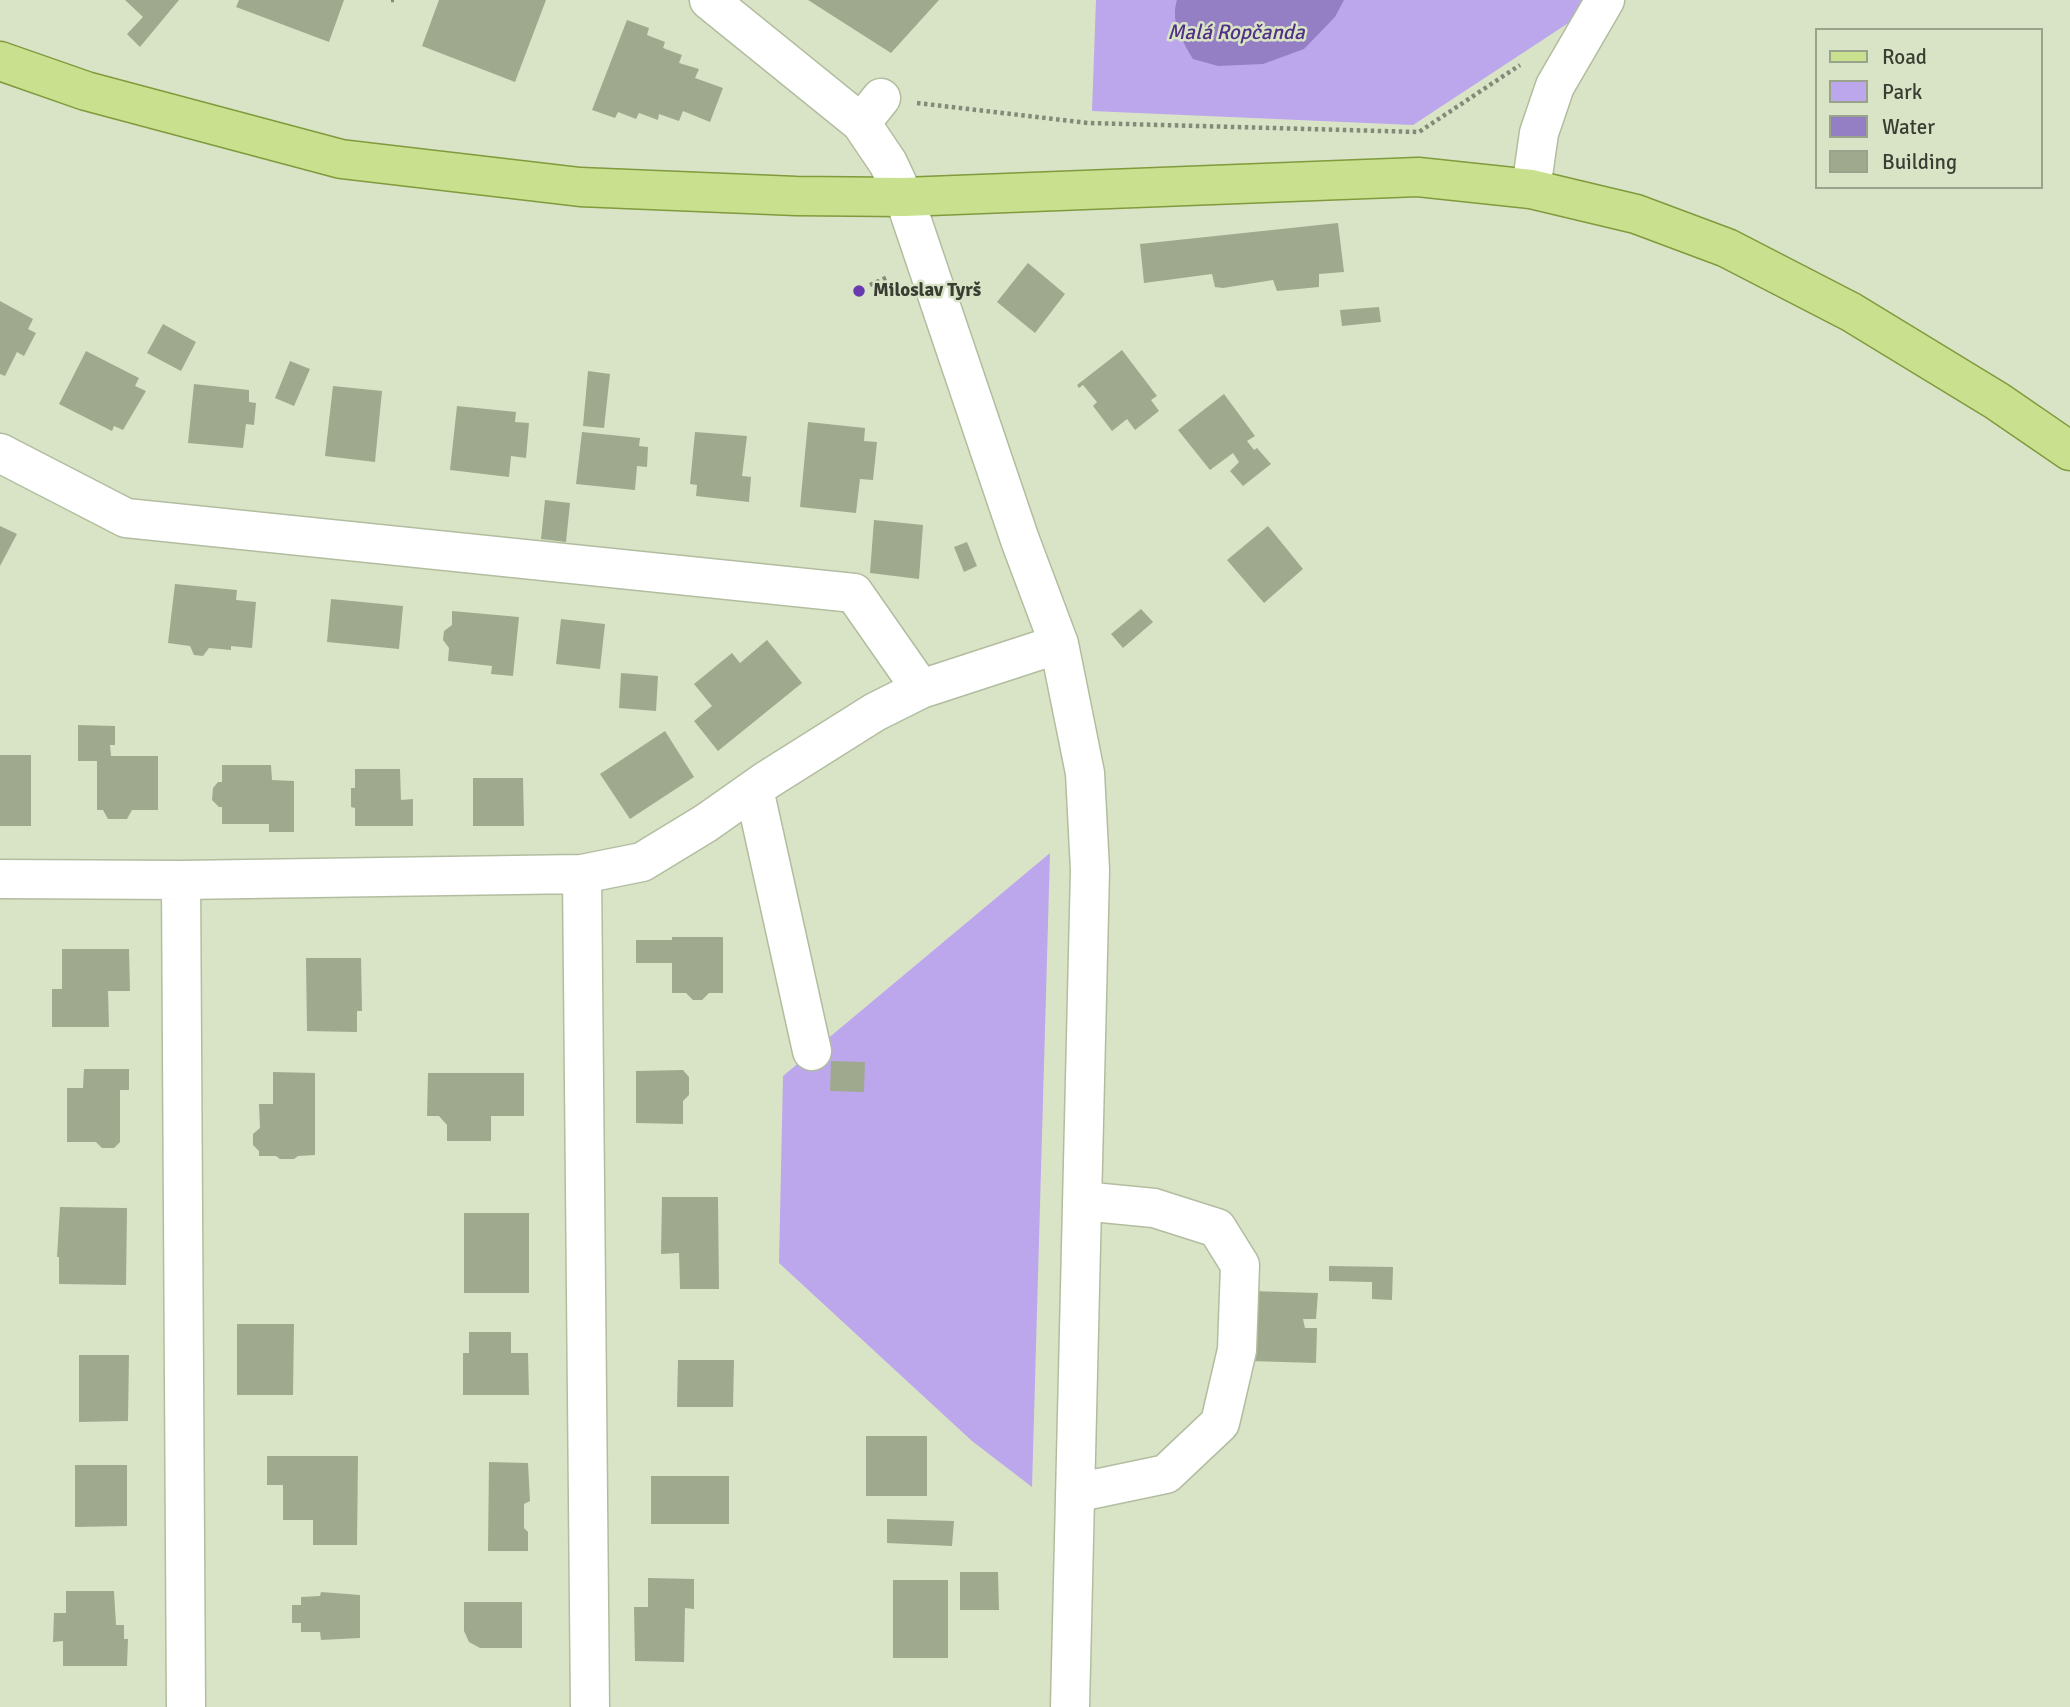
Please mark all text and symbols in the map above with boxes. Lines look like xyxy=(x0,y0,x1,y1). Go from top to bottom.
water label: Malá Ropčanda xyxy=(1167,20,1305,46)
legend xyxy=(1814,28,2042,189)
text: Road xyxy=(1882,44,1927,70)
text: Park xyxy=(1882,79,1922,105)
text: Water xyxy=(1882,114,1935,140)
text: Building xyxy=(1882,149,1957,175)
place label: Miloslav Tyrš xyxy=(873,280,981,302)
marker: Miloslav Tyrš xyxy=(851,283,867,299)

